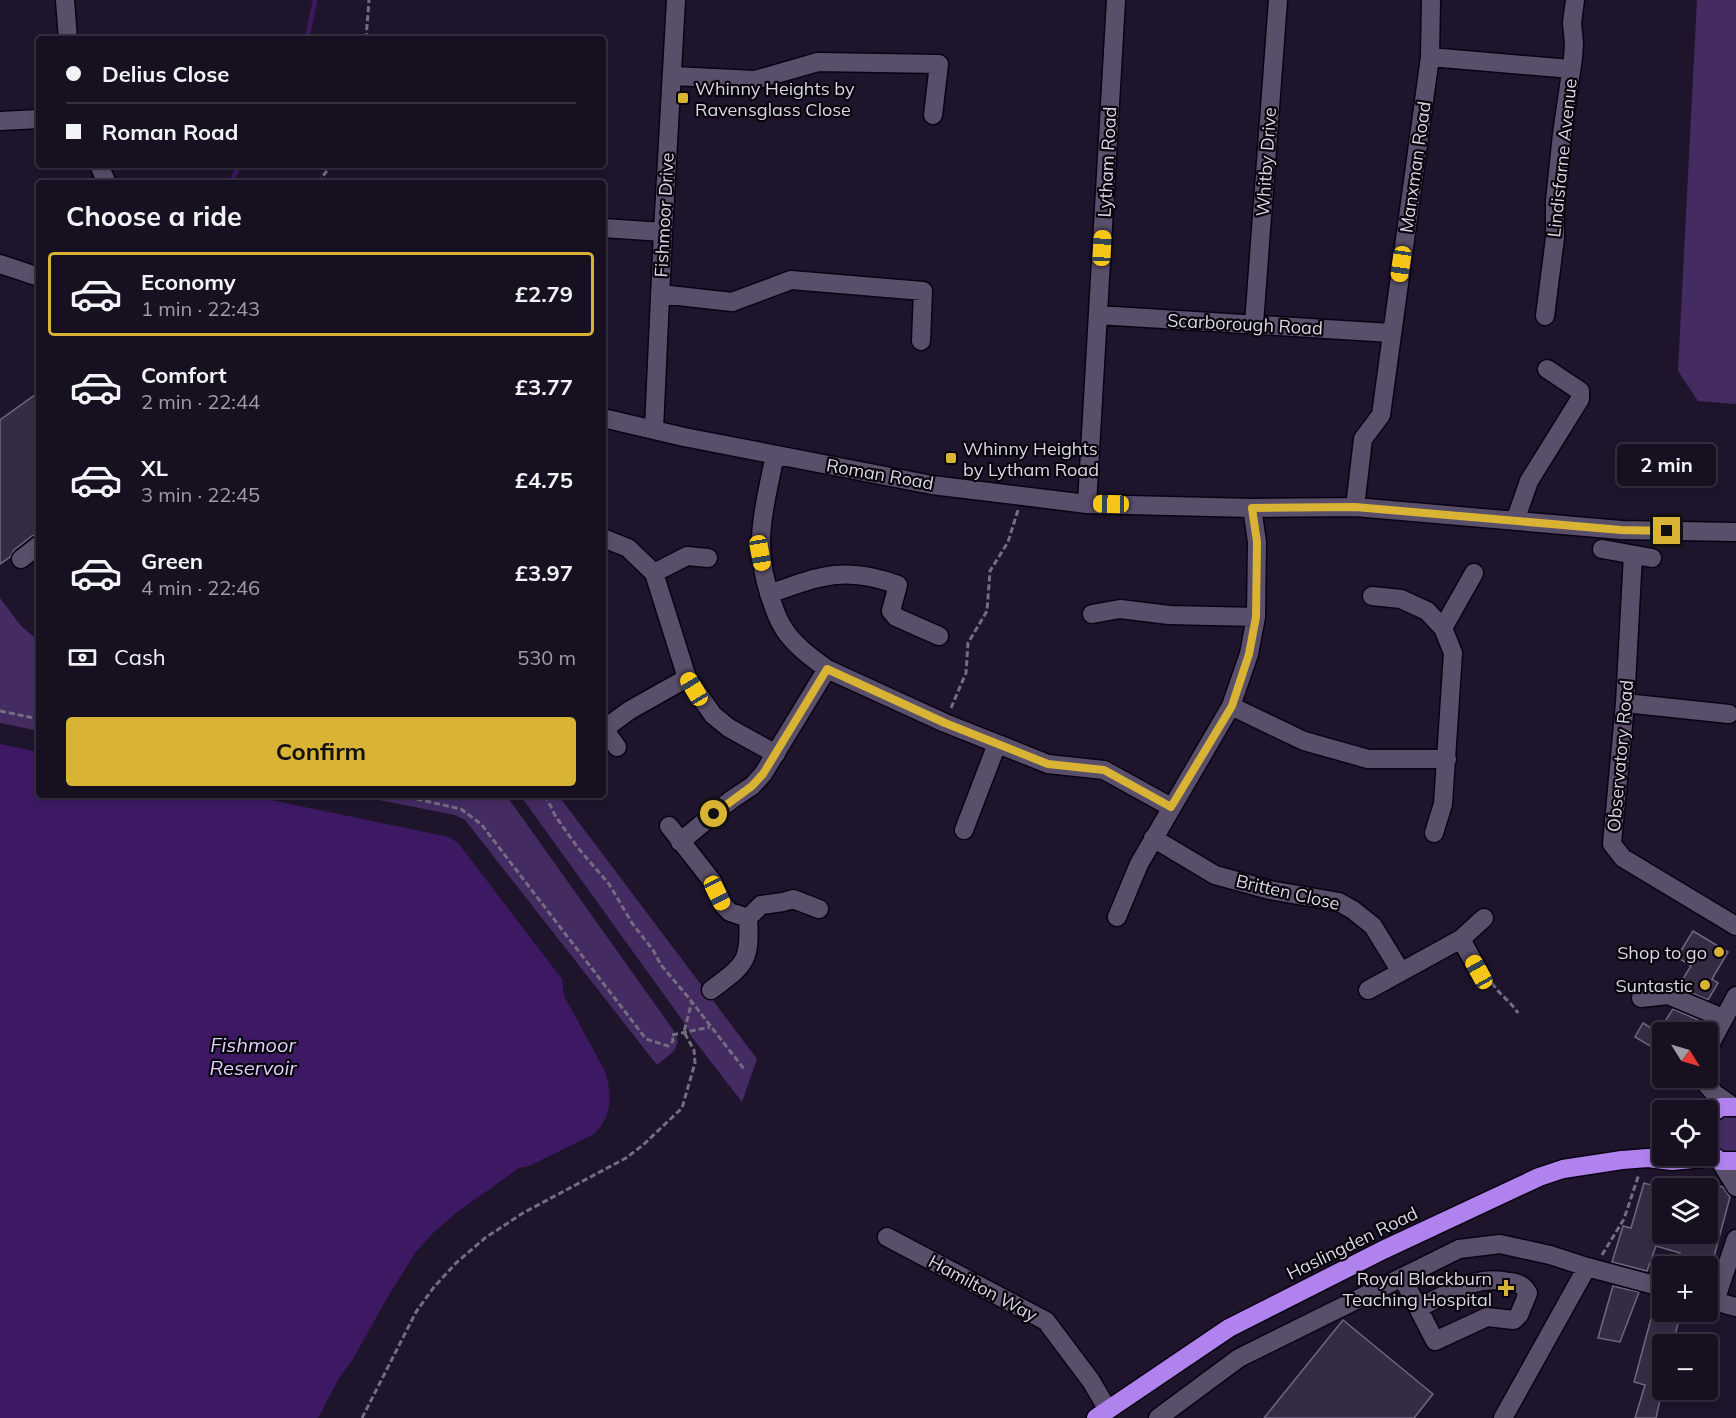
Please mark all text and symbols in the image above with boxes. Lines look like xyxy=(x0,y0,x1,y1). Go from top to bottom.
text: Delius Close xyxy=(102,60,229,88)
place label: Whinny Heights by Ravensglass Close xyxy=(695,77,855,121)
street label: Lindisfarne Avenue xyxy=(1542,77,1582,239)
marker: Whinny Heights by Ravensglass Close xyxy=(676,91,690,105)
street label: Manxman Road xyxy=(1394,100,1436,234)
street label: Lytham Road xyxy=(1093,106,1121,218)
street label: Whitby Drive xyxy=(1251,107,1281,217)
text: Roman Road xyxy=(102,118,238,146)
street label: Fishmoor Drive xyxy=(649,152,679,278)
text: Choose a ride xyxy=(66,199,242,233)
car xyxy=(1092,230,1112,266)
car xyxy=(1390,245,1412,283)
icon: car xyxy=(69,267,123,321)
text: Economy xyxy=(141,268,236,296)
text: £2.79 xyxy=(515,280,573,308)
text: 1 min · 22:43 xyxy=(141,296,260,321)
street label: Scarborough Road xyxy=(1167,308,1323,340)
icon: car xyxy=(69,360,123,414)
text: Comfort xyxy=(141,361,227,389)
text: £3.77 xyxy=(515,373,573,401)
text: 2 min · 22:44 xyxy=(141,389,260,414)
place label: Whinny Heights by Lytham Road xyxy=(963,437,1099,481)
callout: 2 min xyxy=(1618,444,1716,486)
marker: Whinny Heights by Lytham Road xyxy=(944,451,958,465)
text: 2 min xyxy=(1640,452,1693,477)
icon: car xyxy=(69,453,123,507)
street label: Roman Road xyxy=(825,453,935,495)
text: XL xyxy=(141,454,168,482)
text: £4.75 xyxy=(515,466,573,494)
text: 3 min · 22:45 xyxy=(141,482,260,507)
car xyxy=(1093,495,1129,513)
route end xyxy=(1653,517,1680,544)
car xyxy=(748,534,772,572)
icon: car xyxy=(69,546,123,600)
text: Green xyxy=(141,547,203,575)
text: £3.97 xyxy=(515,559,573,587)
text: 4 min · 22:46 xyxy=(141,575,260,600)
icon: cash xyxy=(66,641,99,674)
text: Cash xyxy=(114,643,166,671)
text: 530 m xyxy=(517,645,576,670)
car xyxy=(677,669,711,709)
street label: Observatory Road xyxy=(1602,679,1638,833)
button: Confirm xyxy=(66,717,576,786)
route start xyxy=(700,800,727,827)
street label: Britten Close xyxy=(1234,869,1342,915)
car xyxy=(701,873,733,913)
place label: Shop to go xyxy=(1617,941,1707,964)
marker: Shop to go xyxy=(1712,945,1726,959)
car xyxy=(1462,952,1496,992)
place label: Suntastic xyxy=(1615,974,1693,997)
marker: Suntastic xyxy=(1698,978,1712,992)
north arrow xyxy=(1652,1022,1718,1088)
map controls xyxy=(1652,1022,1718,1400)
water label: Fishmoor Reservoir xyxy=(209,1032,297,1080)
button: locate xyxy=(1652,1100,1718,1166)
button: layers xyxy=(1652,1178,1718,1244)
street label: Haslingden Road xyxy=(1282,1201,1422,1285)
street label: Hamilton Way xyxy=(925,1250,1042,1327)
button: + xyxy=(1652,1256,1718,1322)
place label: Royal Blackburn Teaching Hospital xyxy=(1343,1267,1492,1311)
marker: Royal Blackburn Teaching Hospital xyxy=(1497,1279,1515,1297)
button: − xyxy=(1652,1334,1718,1400)

